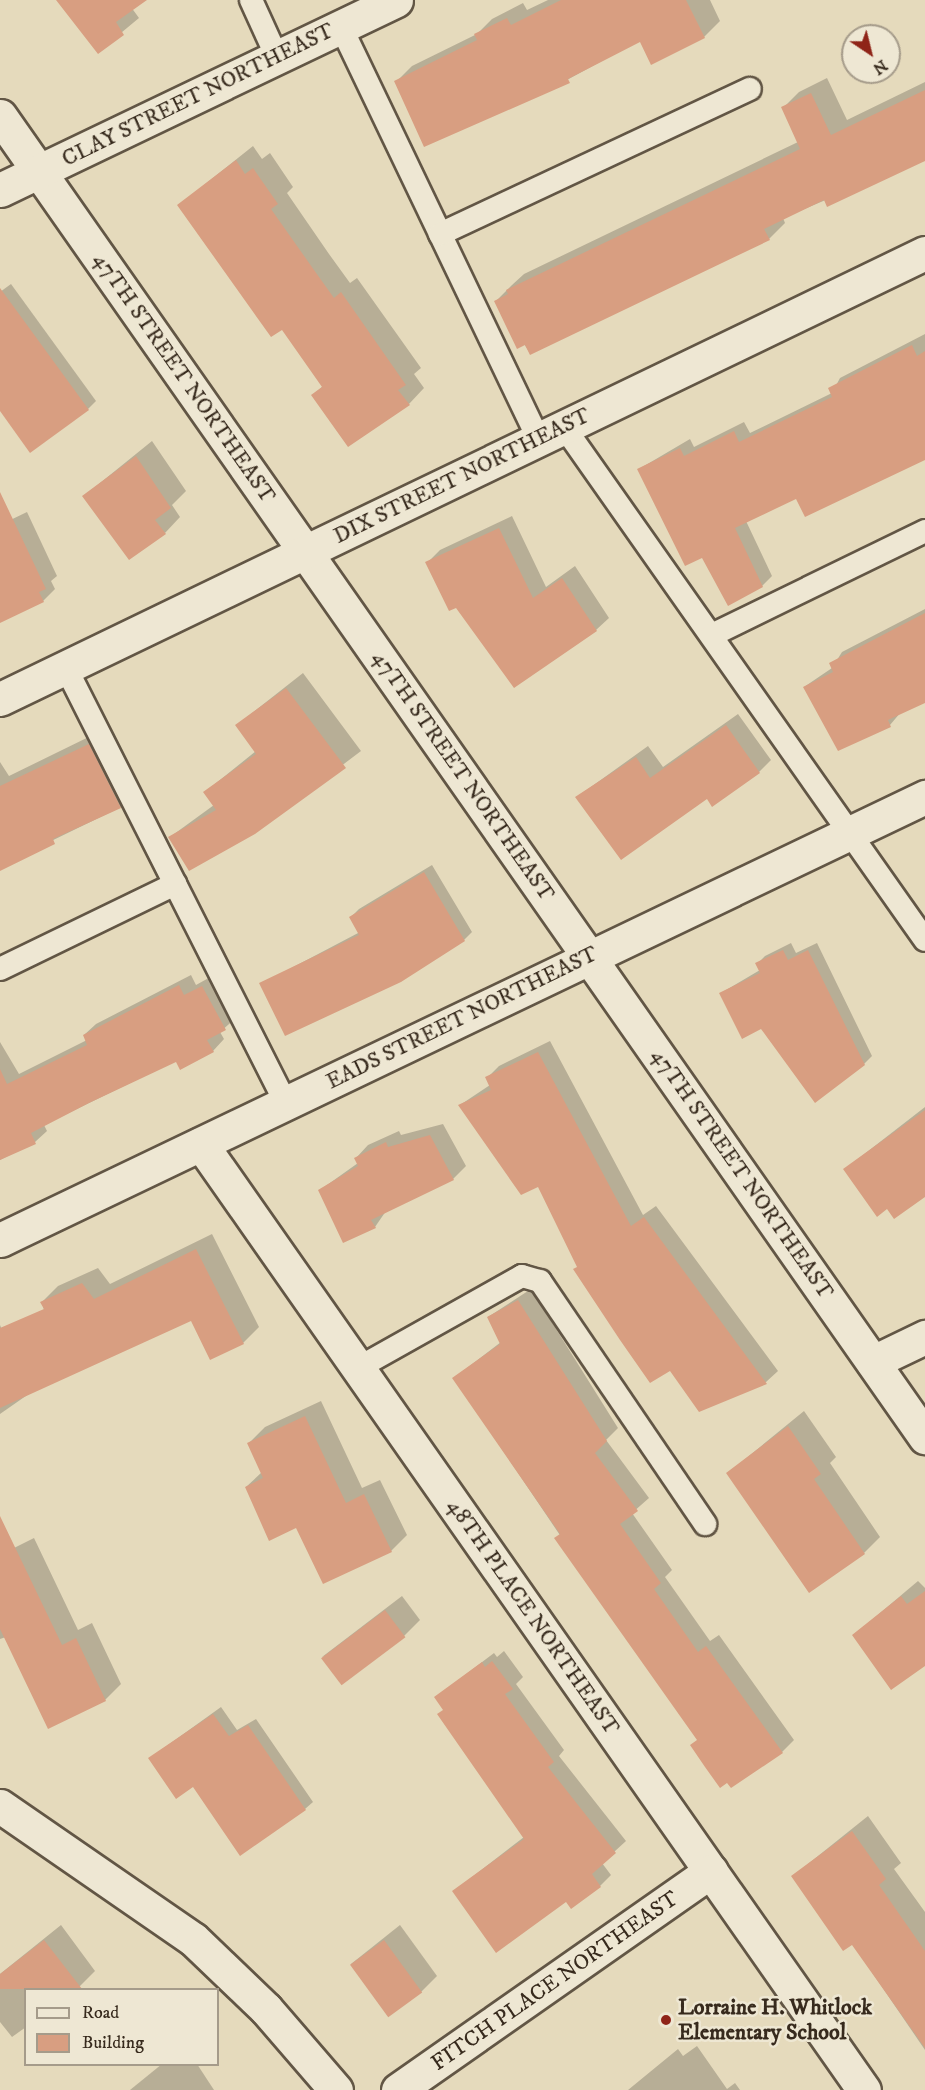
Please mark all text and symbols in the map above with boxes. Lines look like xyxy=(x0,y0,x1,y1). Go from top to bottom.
street label: CLAY STREET NORTHEAST xyxy=(58,18,338,172)
north arrow xyxy=(841,24,901,84)
text: N xyxy=(869,55,891,79)
street label: 47TH STREET NORTHEAST xyxy=(87,248,281,508)
street label: DIX STREET NORTHEAST xyxy=(329,402,595,550)
street label: 47TH STREET NORTHEAST xyxy=(366,646,560,906)
street label: EADS STREET NORTHEAST xyxy=(322,941,602,1095)
street label: 47TH STREET NORTHEAST xyxy=(645,1044,839,1304)
street label: 48TH PLACE NORTHEAST xyxy=(441,1494,625,1740)
street label: FITCH PLACE NORTHEAST xyxy=(426,1885,684,2077)
legend xyxy=(24,1988,219,2066)
place label: Lorraine H. Whitlock Elementary School xyxy=(678,1994,872,2046)
text: Road xyxy=(82,2002,119,2024)
marker: Lorraine H. Whitlock Elementary School xyxy=(659,2013,673,2027)
text: Building xyxy=(82,2032,144,2054)

